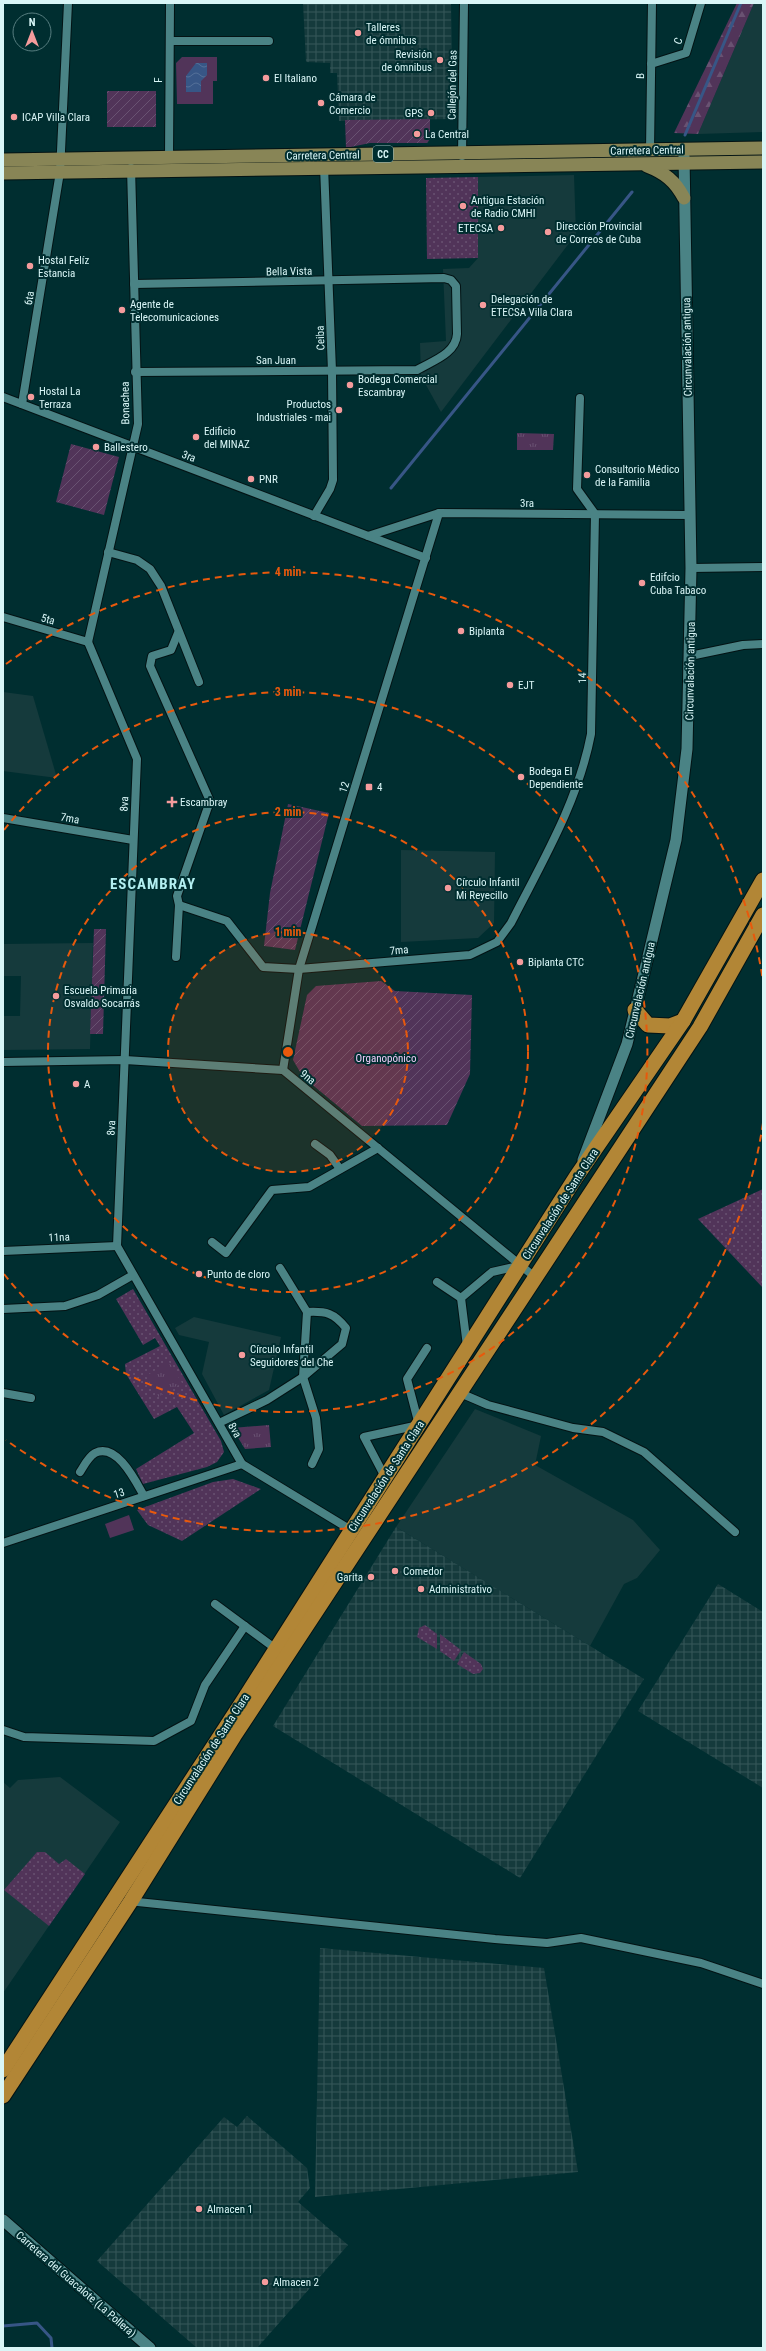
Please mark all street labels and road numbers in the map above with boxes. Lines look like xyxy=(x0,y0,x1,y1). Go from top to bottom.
street label: C xyxy=(671,36,686,46)
street label: Callejón del Gas xyxy=(445,50,460,120)
street label: B xyxy=(634,73,647,79)
street label: F xyxy=(152,77,165,83)
street label: Carretera Central xyxy=(610,143,684,158)
road number: CC xyxy=(373,146,393,162)
street label: Carretera Central xyxy=(286,148,360,163)
street label: Bella Vista xyxy=(266,265,312,278)
street label: 6ta xyxy=(22,290,37,306)
street label: Circunvalación antigua xyxy=(680,297,695,396)
street label: Ceiba xyxy=(314,325,327,351)
street label: San Juan xyxy=(256,354,296,367)
street label: Bonachea xyxy=(119,381,132,425)
street label: 3ra xyxy=(180,448,198,465)
street label: 3ra xyxy=(520,497,534,510)
street label: 5ta xyxy=(39,611,56,628)
street label: Circunvalación antigua xyxy=(683,622,698,721)
street label: 14 xyxy=(576,672,589,684)
street label: 12 xyxy=(337,780,352,794)
street label: 8va xyxy=(118,796,131,812)
street label: 7ma xyxy=(59,810,80,827)
street label: Circunvalación antigua xyxy=(623,941,658,1040)
street label: 7ma xyxy=(389,943,409,958)
street label: 9na xyxy=(297,1067,318,1087)
street label: 8va xyxy=(105,1120,118,1136)
street label: Circunvalación de Santa Clara xyxy=(520,1147,601,1262)
street label: 11na xyxy=(48,1230,70,1245)
street label: Circunvalación de Santa Clara xyxy=(346,1419,427,1534)
street label: 8va xyxy=(225,1420,244,1440)
street label: 13 xyxy=(112,1486,126,1501)
street label: Circunvalación de Santa Clara xyxy=(171,1692,252,1807)
street label: Carretera del Guacalote (La Pollera) xyxy=(13,2229,138,2340)

